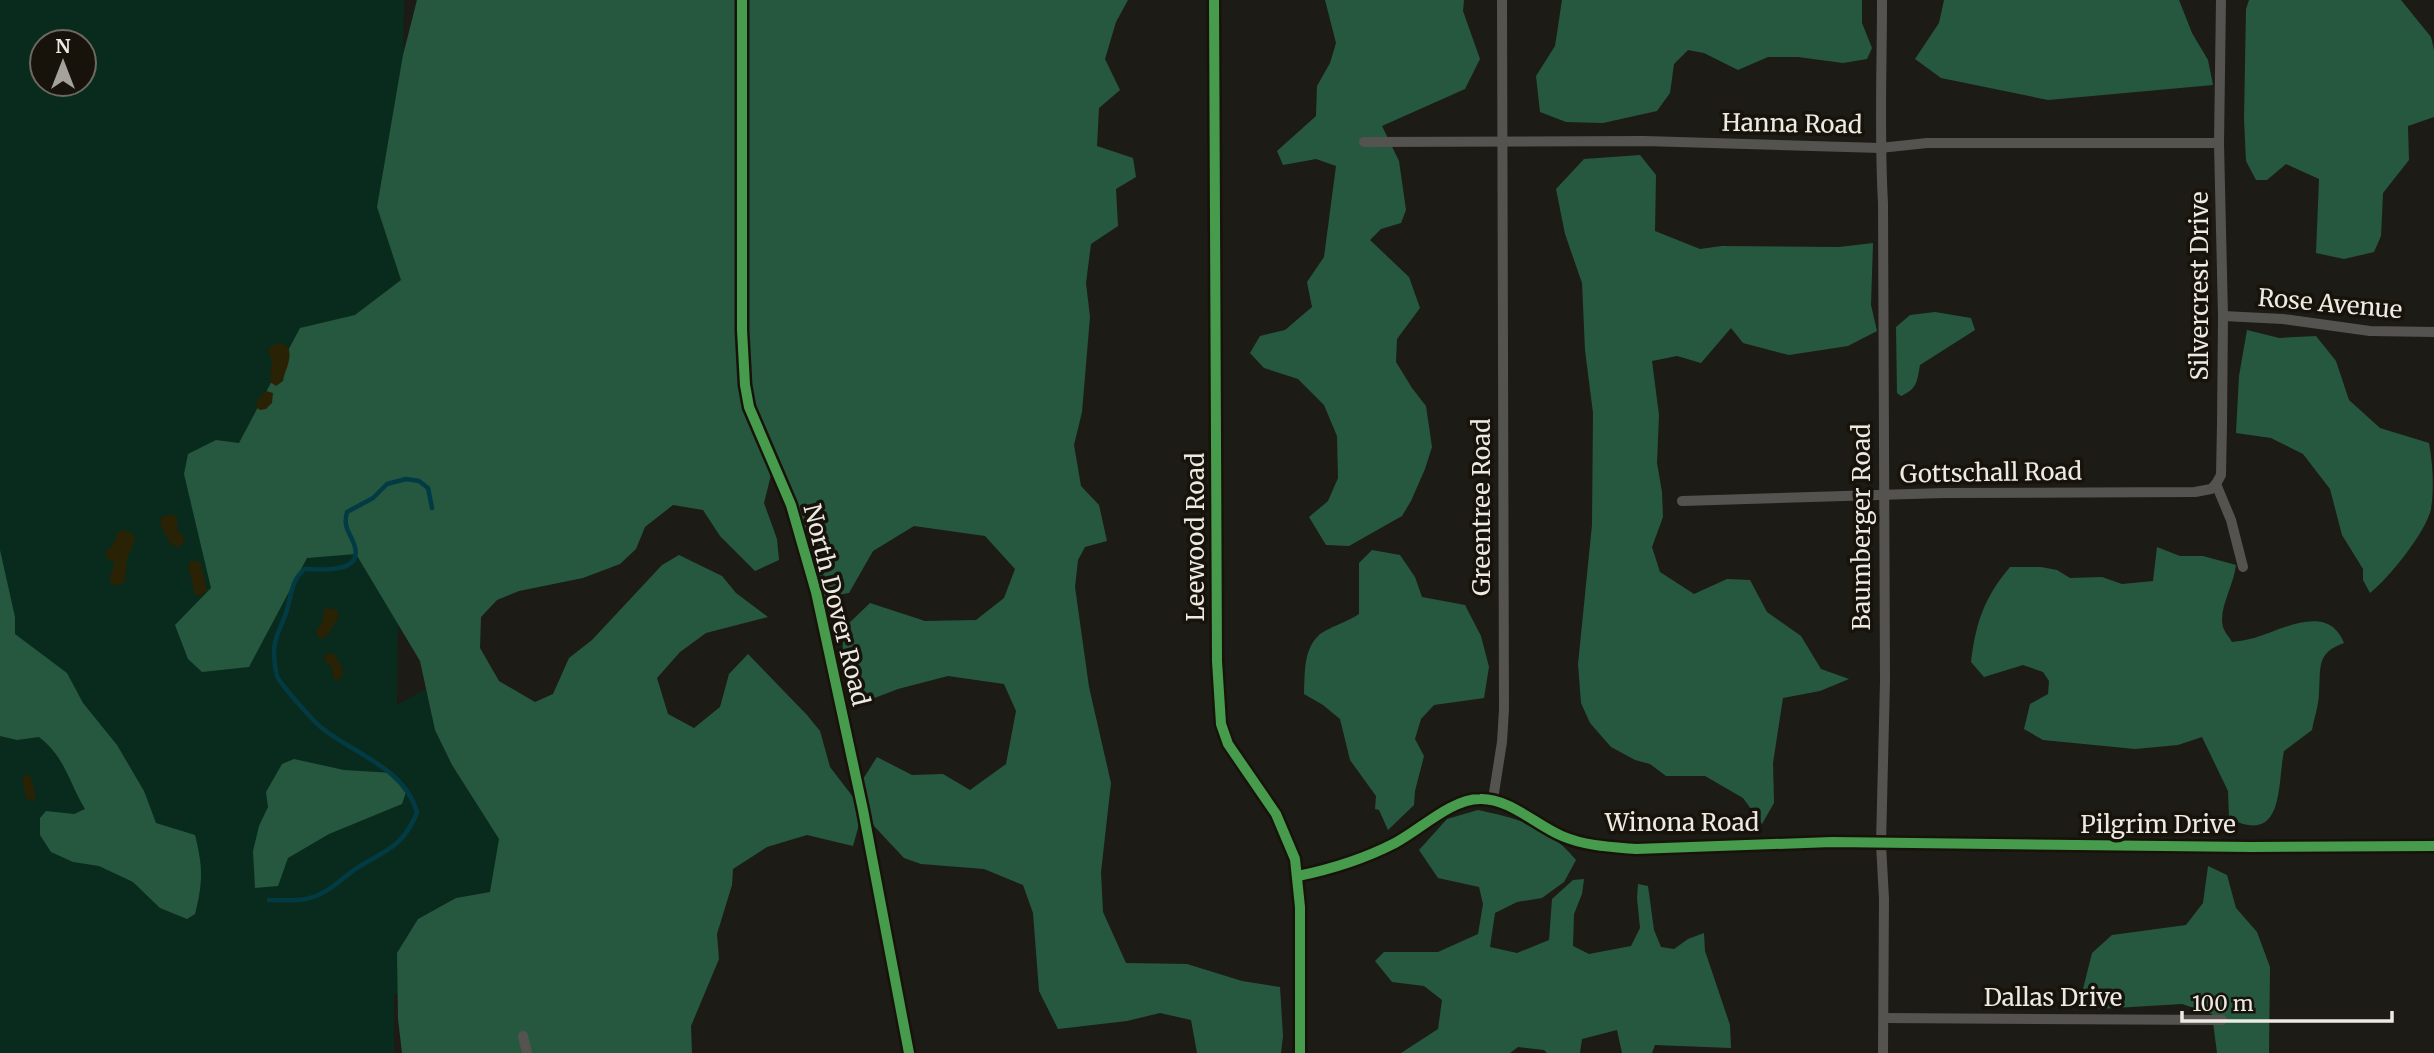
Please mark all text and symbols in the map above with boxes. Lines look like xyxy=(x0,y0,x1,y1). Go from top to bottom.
north arrow xyxy=(28,28,98,98)
text: N xyxy=(55,34,71,58)
street label: Hanna Road xyxy=(1721,107,1863,140)
street label: Silvercrest Drive xyxy=(2184,192,2215,381)
street label: Rose Avenue xyxy=(2257,282,2404,325)
street label: Greentree Road xyxy=(1466,418,1497,596)
street label: Baumberger Road xyxy=(1846,423,1877,631)
street label: Leewood Road xyxy=(1180,453,1211,621)
street label: Gottschall Road xyxy=(1900,455,2082,490)
street label: North Dover Road xyxy=(796,501,877,709)
street label: Winona Road xyxy=(1604,807,1759,838)
street label: Pilgrim Drive xyxy=(2080,809,2236,840)
scale bar xyxy=(2182,979,2392,1023)
street label: Dallas Drive xyxy=(1984,982,2122,1013)
text: 100 m xyxy=(2192,990,2254,1017)

